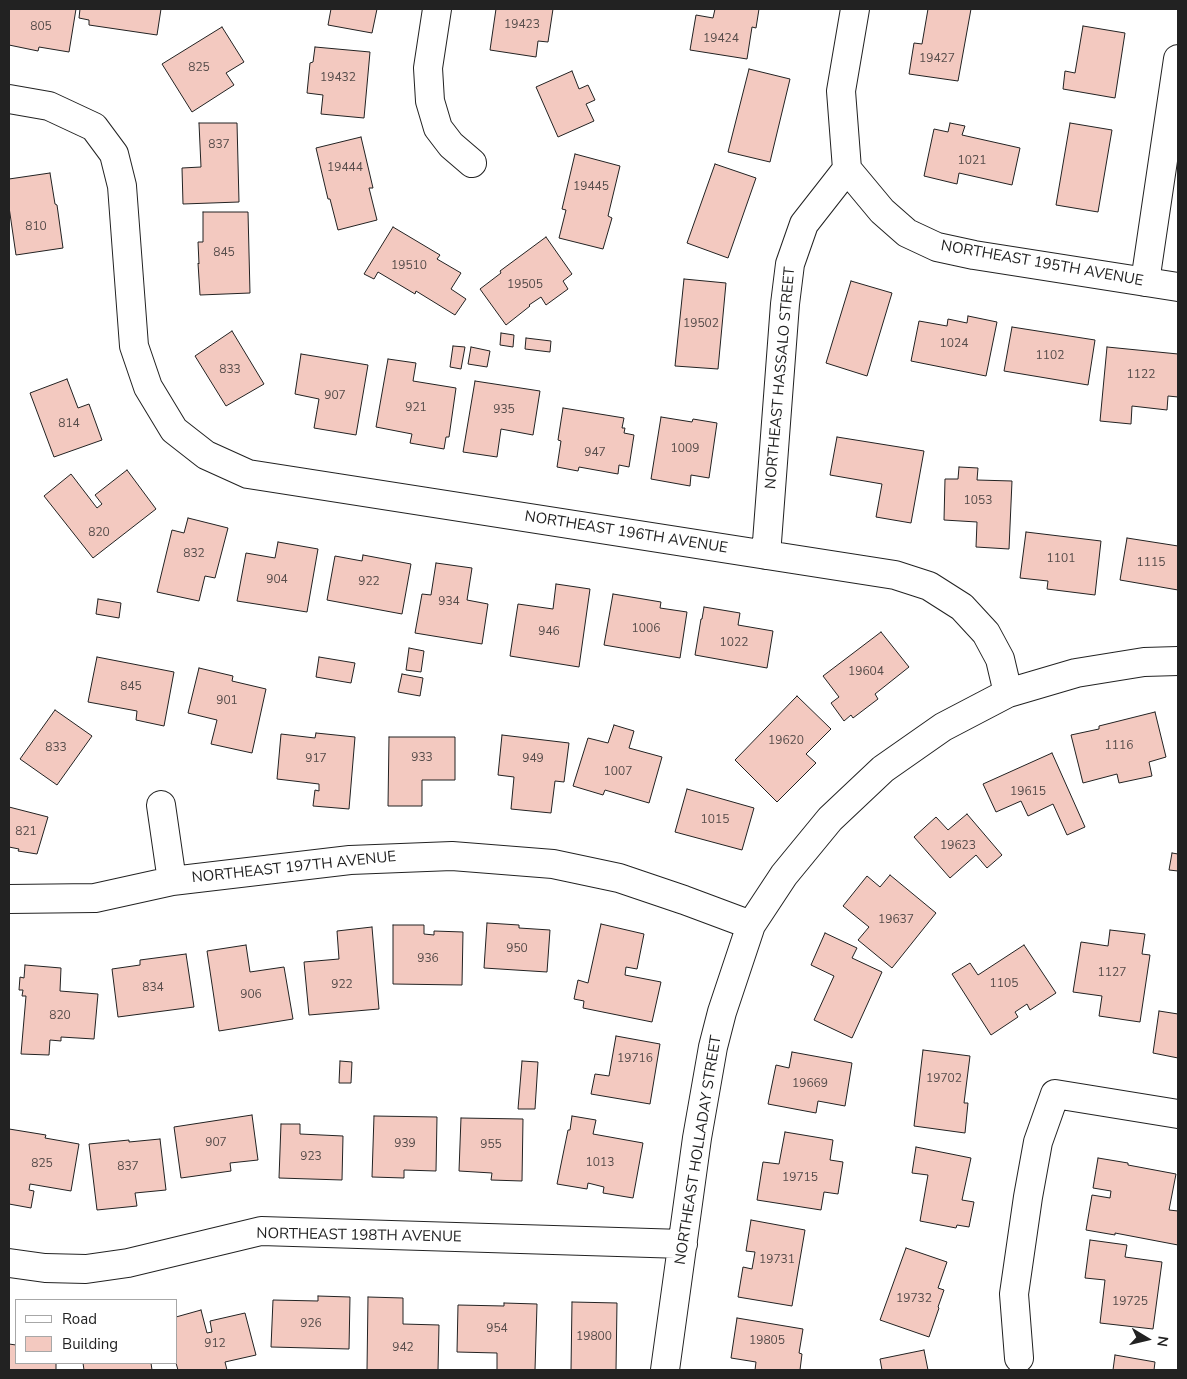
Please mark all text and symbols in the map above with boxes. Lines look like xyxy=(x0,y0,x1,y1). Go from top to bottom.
house number: 19423 xyxy=(504,18,540,32)
house number: 805 xyxy=(30,20,52,34)
house number: 19424 xyxy=(703,32,739,46)
house number: 19427 xyxy=(919,52,955,66)
house number: 825 xyxy=(188,61,210,75)
house number: 19432 xyxy=(320,71,356,85)
house number: 837 xyxy=(208,138,230,152)
house number: 1021 xyxy=(958,154,986,168)
house number: 19444 xyxy=(327,161,363,175)
house number: 19445 xyxy=(573,180,609,194)
house number: 810 xyxy=(25,220,47,234)
street label: NORTHEAST 195TH AVENUE xyxy=(939,237,1145,291)
house number: 845 xyxy=(213,246,235,260)
house number: 19510 xyxy=(391,259,427,273)
street label: NORTHEAST HASSALO STREET xyxy=(762,266,800,490)
house number: 19505 xyxy=(507,278,543,292)
house number: 19502 xyxy=(683,317,719,331)
house number: 1024 xyxy=(940,337,968,351)
house number: 1102 xyxy=(1036,349,1064,363)
house number: 833 xyxy=(219,363,241,377)
house number: 1122 xyxy=(1127,368,1155,382)
house number: 907 xyxy=(324,389,346,403)
house number: 921 xyxy=(405,401,427,415)
house number: 935 xyxy=(493,403,515,417)
house number: 814 xyxy=(58,417,80,431)
house number: 1009 xyxy=(671,442,699,456)
house number: 947 xyxy=(584,446,606,460)
house number: 1053 xyxy=(964,494,992,508)
street label: NORTHEAST 196TH AVENUE xyxy=(523,508,729,558)
house number: 820 xyxy=(88,526,110,540)
house number: 832 xyxy=(183,547,205,561)
house number: 1101 xyxy=(1047,552,1075,566)
house number: 1115 xyxy=(1137,556,1165,570)
house number: 904 xyxy=(266,573,288,587)
house number: 922 xyxy=(358,575,380,589)
house number: 934 xyxy=(438,595,460,609)
house number: 1006 xyxy=(632,622,660,636)
house number: 946 xyxy=(538,625,560,639)
house number: 1022 xyxy=(720,636,748,650)
house number: 19604 xyxy=(848,665,884,679)
house number: 845 xyxy=(120,680,142,694)
house number: 901 xyxy=(216,694,238,708)
house number: 19620 xyxy=(768,734,804,748)
house number: 1116 xyxy=(1105,739,1133,753)
house number: 833 xyxy=(45,741,67,755)
house number: 933 xyxy=(411,751,433,765)
house number: 917 xyxy=(305,752,327,766)
house number: 949 xyxy=(522,752,544,766)
house number: 1007 xyxy=(604,765,632,779)
house number: 19615 xyxy=(1010,785,1046,799)
house number: 1015 xyxy=(701,813,729,827)
house number: 821 xyxy=(15,825,37,839)
house number: 19623 xyxy=(940,839,976,853)
street label: NORTHEAST 197TH AVENUE xyxy=(191,848,397,888)
house number: 19637 xyxy=(878,913,914,927)
house number: 950 xyxy=(506,942,528,956)
house number: 936 xyxy=(417,952,439,966)
house number: 1127 xyxy=(1098,966,1126,980)
house number: 1105 xyxy=(990,977,1018,991)
house number: 922 xyxy=(331,978,353,992)
house number: 834 xyxy=(142,981,164,995)
house number: 906 xyxy=(240,988,262,1002)
house number: 820 xyxy=(49,1009,71,1023)
street label: NORTHEAST HOLLADAY STREET xyxy=(672,1034,726,1266)
house number: 19716 xyxy=(617,1052,653,1066)
house number: 19702 xyxy=(926,1072,962,1086)
house number: 19669 xyxy=(792,1077,828,1091)
house number: 907 xyxy=(205,1136,227,1150)
house number: 939 xyxy=(394,1137,416,1151)
house number: 955 xyxy=(480,1138,502,1152)
house number: 923 xyxy=(300,1150,322,1164)
house number: 1013 xyxy=(586,1156,614,1170)
house number: 825 xyxy=(31,1157,53,1171)
house number: 837 xyxy=(117,1160,139,1174)
house number: 19715 xyxy=(782,1171,818,1185)
street label: NORTHEAST 198TH AVENUE xyxy=(256,1225,462,1247)
house number: 19731 xyxy=(759,1253,795,1267)
house number: 19732 xyxy=(896,1292,932,1306)
house number: 19725 xyxy=(1112,1295,1148,1309)
legend xyxy=(15,1299,178,1364)
text: Road xyxy=(62,1309,97,1329)
north arrow xyxy=(1122,1314,1172,1364)
house number: 926 xyxy=(300,1317,322,1331)
house number: 954 xyxy=(486,1322,508,1336)
house number: 19800 xyxy=(576,1330,612,1344)
text: Building xyxy=(62,1334,118,1354)
house number: 19805 xyxy=(749,1334,785,1348)
text: N xyxy=(1152,1335,1173,1348)
house number: 912 xyxy=(204,1337,226,1351)
house number: 942 xyxy=(392,1341,414,1355)

